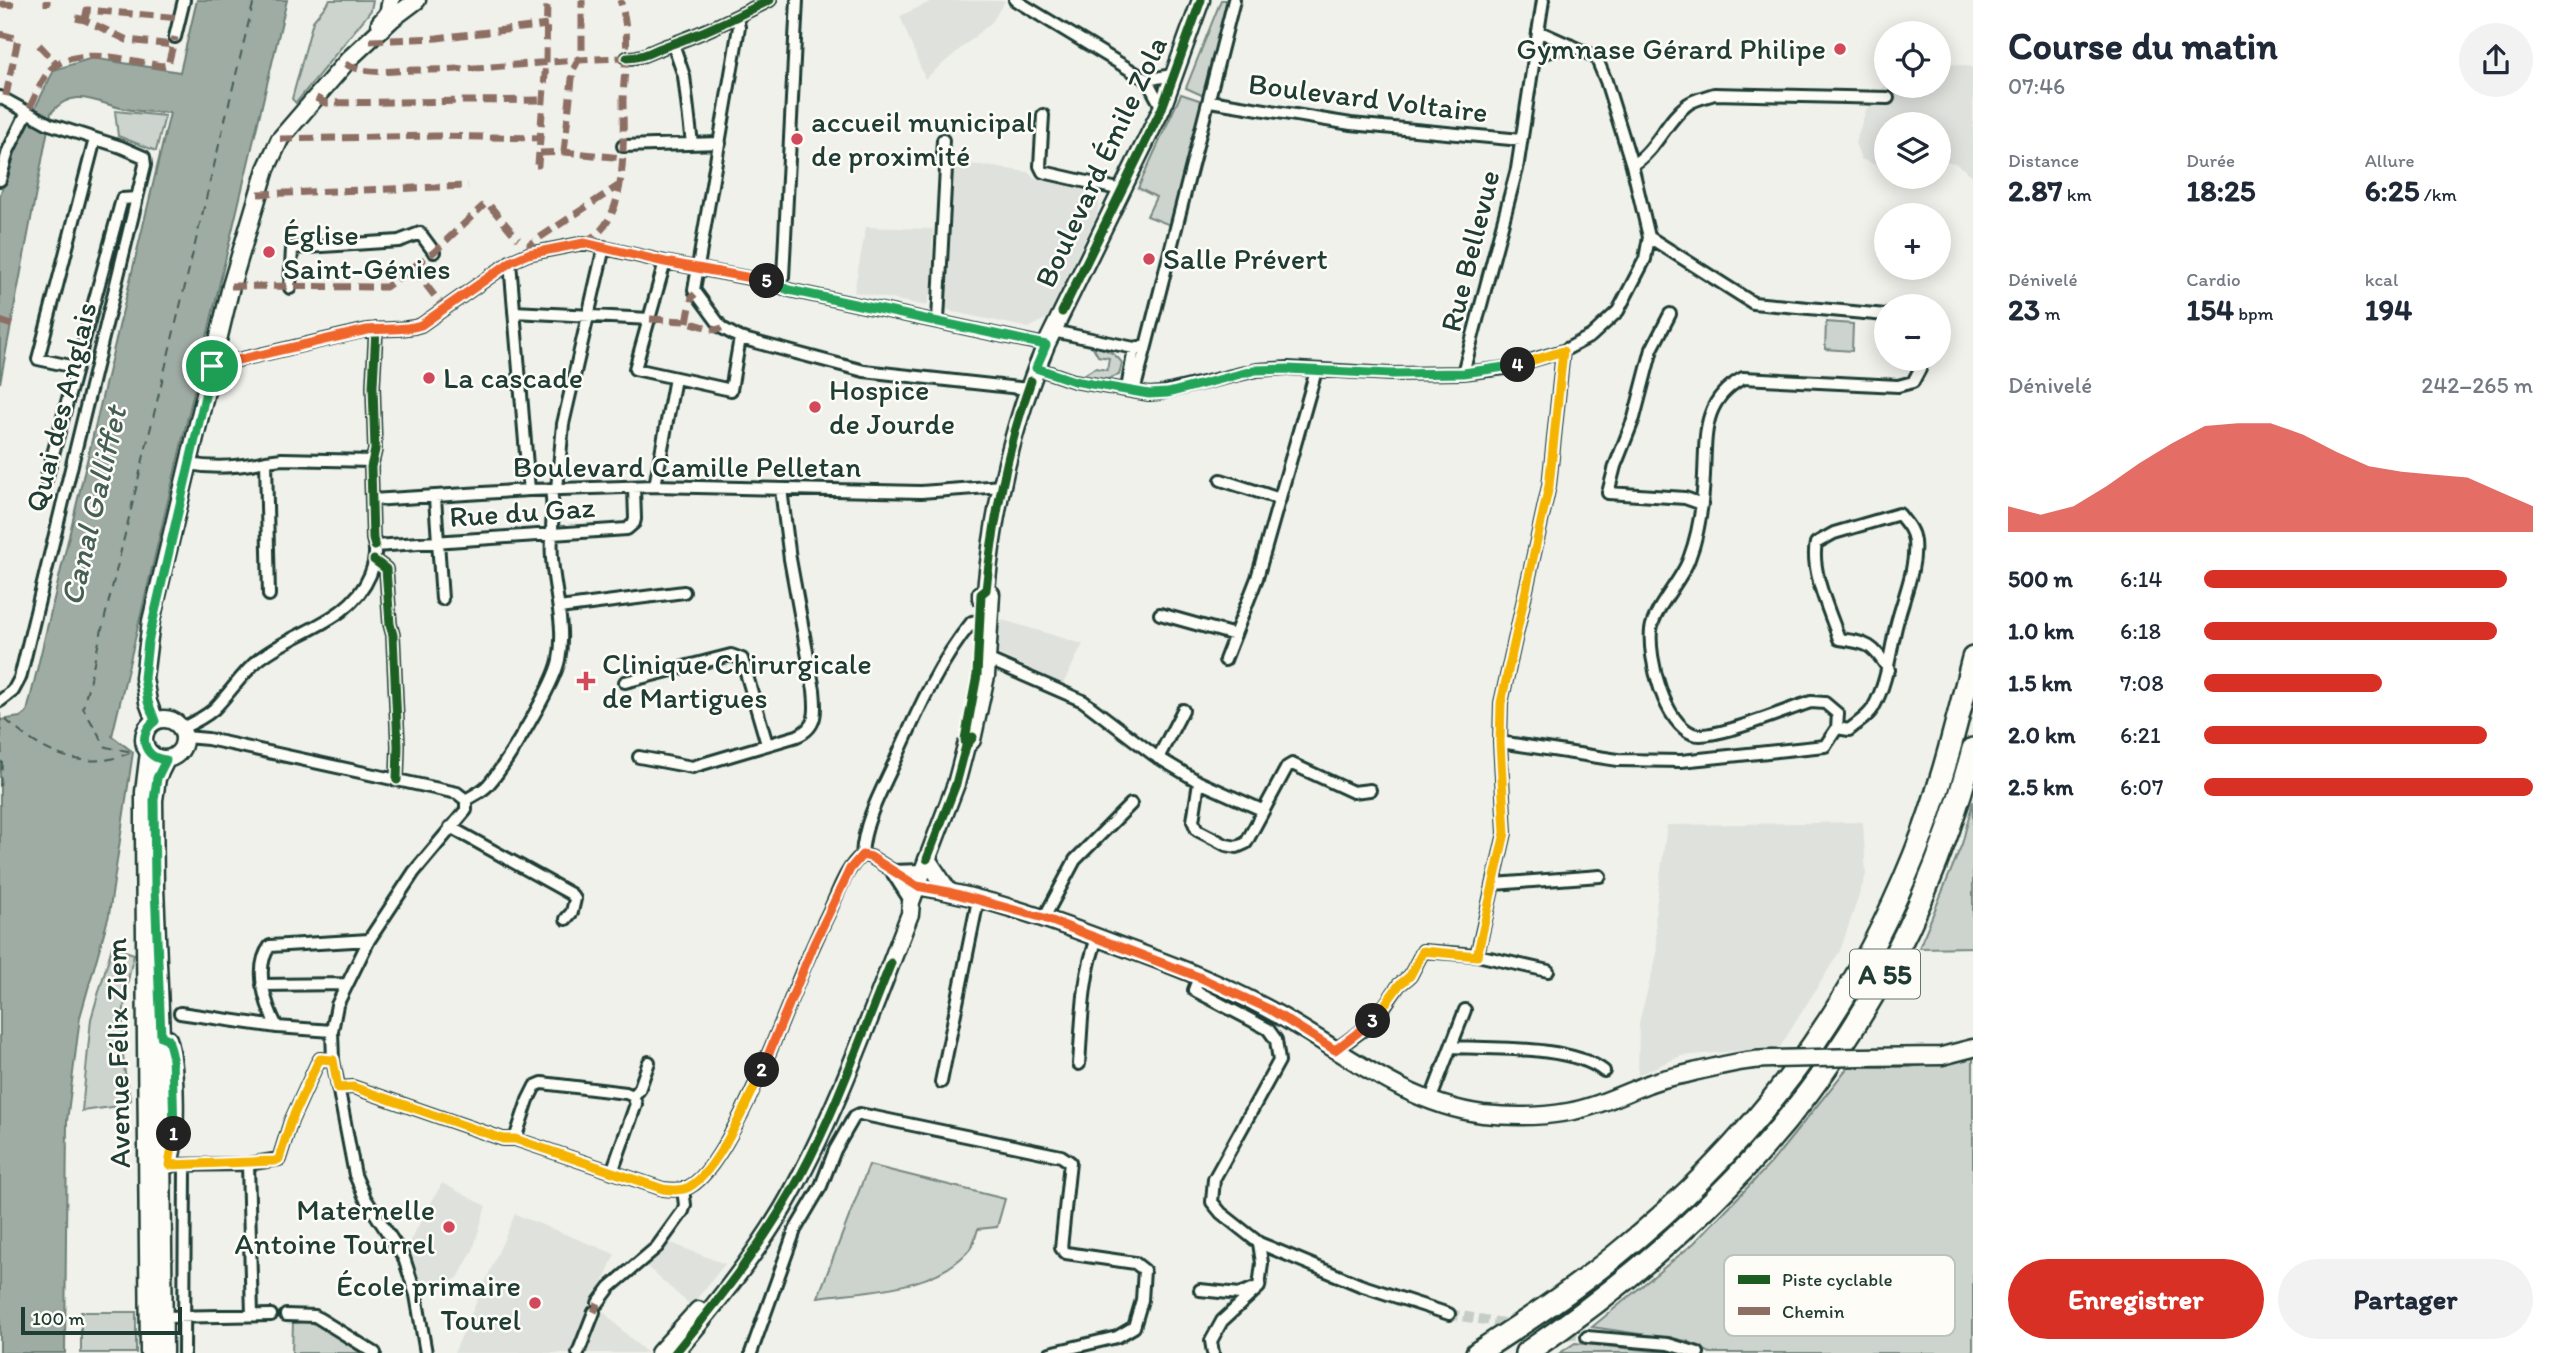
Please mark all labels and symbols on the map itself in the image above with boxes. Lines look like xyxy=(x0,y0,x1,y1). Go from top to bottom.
street label: Boulevard Émile Zola xyxy=(1026,30,1175,293)
place label: Gymnase Gérard Philipe xyxy=(1516,30,1826,67)
marker: Gymnase Gérard Philipe xyxy=(1832,41,1848,57)
street label: Boulevard Voltaire xyxy=(1246,64,1490,131)
place label: accueil municipal de proximité xyxy=(811,103,1035,174)
marker: accueil municipal de proximité xyxy=(789,131,805,147)
street label: Rue Bellevue xyxy=(1432,166,1507,335)
place label: Église Saint-Génies xyxy=(283,216,451,287)
place label: Salle Prévert xyxy=(1163,240,1328,277)
marker: Église Saint-Génies xyxy=(261,244,277,260)
marker: Salle Prévert xyxy=(1141,251,1157,267)
pin: 5 xyxy=(750,264,784,298)
street label: Quai des Anglais xyxy=(17,298,104,516)
pin xyxy=(182,336,242,396)
pin: 4 xyxy=(1500,348,1536,382)
place label: La cascade xyxy=(443,359,583,396)
marker: La cascade xyxy=(421,370,437,386)
place label: Hospice de Jourde xyxy=(829,371,955,442)
marker: Hospice de Jourde xyxy=(807,399,823,415)
water label: Canal Galliffet xyxy=(52,400,135,609)
street label: Boulevard Camille Pelletan xyxy=(513,448,861,485)
street label: Rue du Gaz xyxy=(448,488,596,535)
place label: Clinique Chirurgicale de Martigues xyxy=(602,645,872,716)
marker: Clinique Chirurgicale de Martigues xyxy=(576,671,596,691)
street label: Avenue Félix Ziem xyxy=(97,937,138,1169)
road number: A 55 xyxy=(1850,950,1920,998)
pin: 3 xyxy=(1356,1004,1390,1038)
pin: 2 xyxy=(744,1052,780,1088)
pin: 1 xyxy=(156,1116,192,1152)
place label: Maternelle Antoine Tourrel xyxy=(235,1191,436,1262)
marker: Maternelle Antoine Tourrel xyxy=(441,1219,457,1235)
legend xyxy=(1724,1255,1955,1336)
place label: École primaire Tourel xyxy=(336,1267,522,1338)
text: Piste cyclable xyxy=(1782,1268,1893,1291)
marker: École primaire Tourel xyxy=(527,1295,543,1311)
text: Chemin xyxy=(1782,1300,1845,1323)
scale bar xyxy=(21,1304,182,1336)

